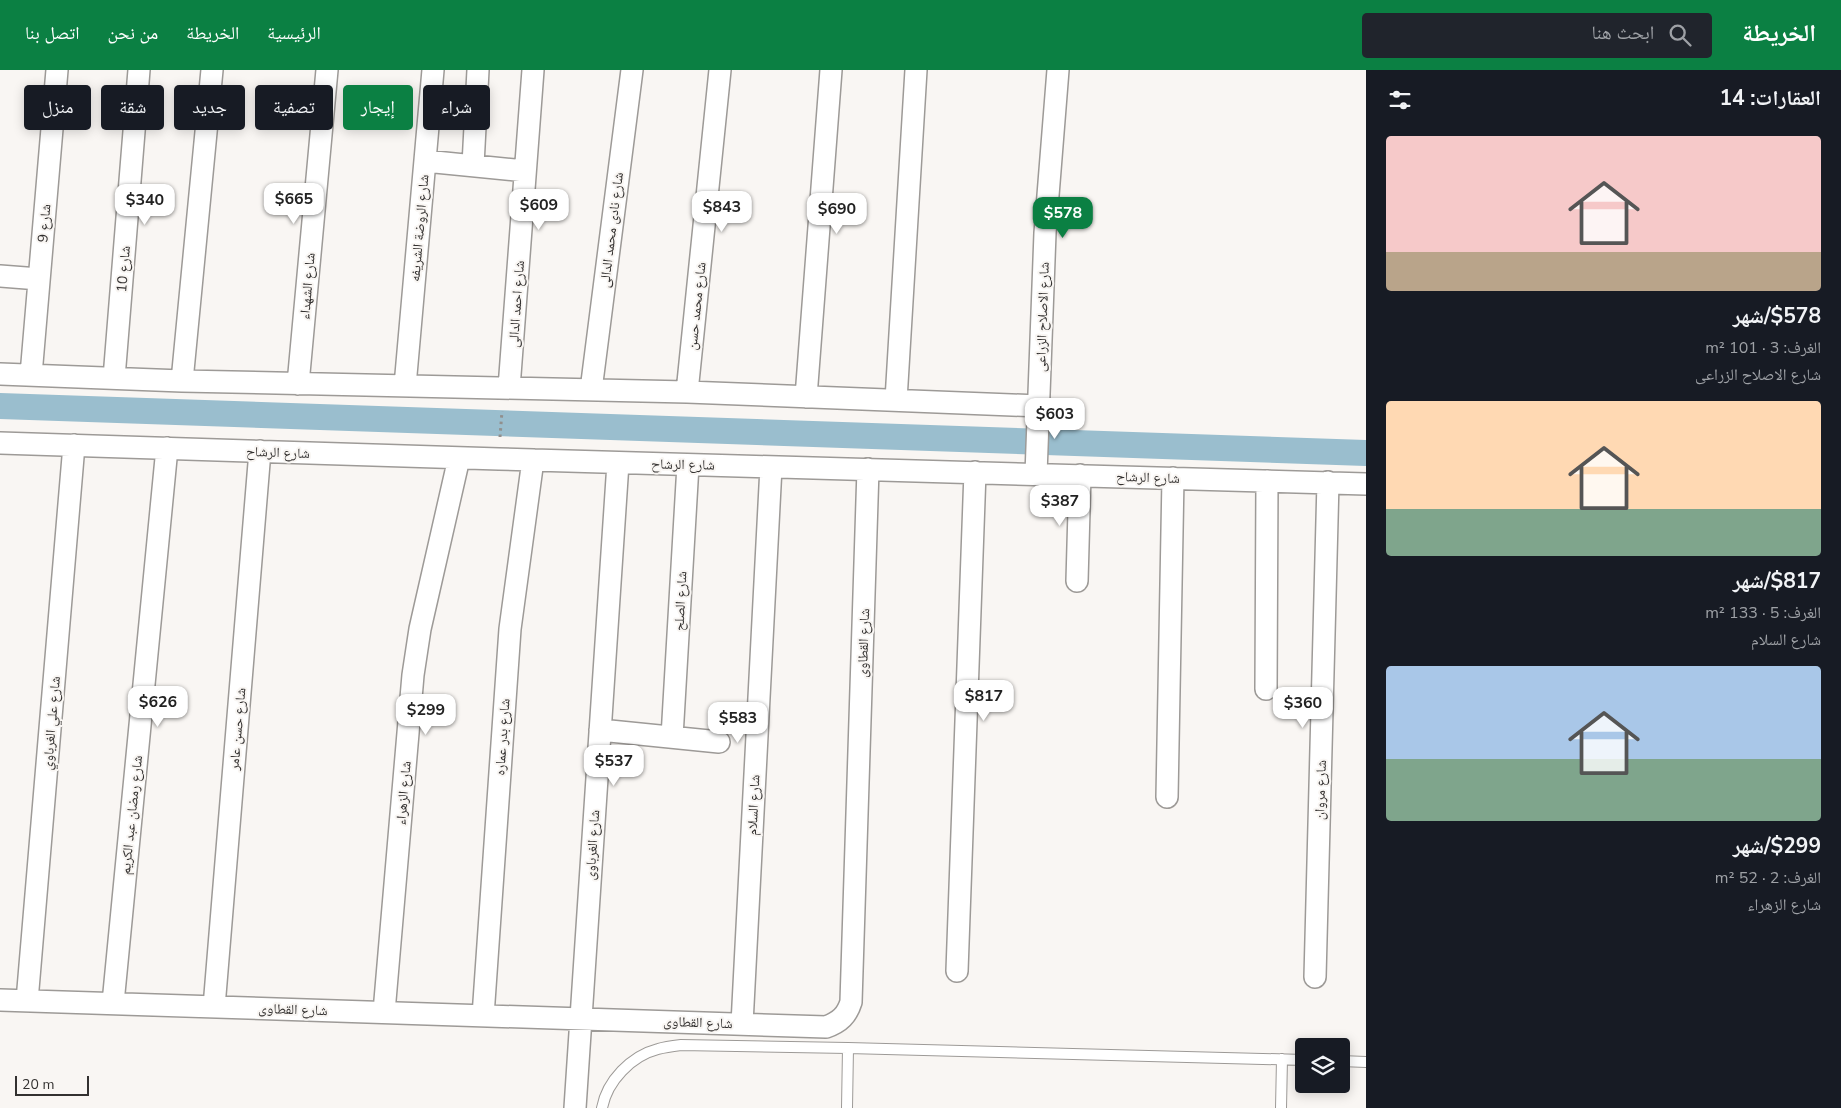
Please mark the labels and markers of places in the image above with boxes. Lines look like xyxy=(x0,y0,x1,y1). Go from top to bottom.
pin: $665 xyxy=(264,182,324,225)
pin: $340 xyxy=(115,184,175,226)
pin: $609 xyxy=(509,189,569,231)
pin: $843 xyxy=(692,190,752,233)
pin: $690 xyxy=(807,192,867,235)
pin: $578 xyxy=(1033,196,1093,239)
pin: $603 xyxy=(1025,398,1085,440)
pin: $387 xyxy=(1030,484,1090,527)
pin: $817 xyxy=(954,680,1014,722)
pin: $626 xyxy=(128,686,188,728)
pin: $360 xyxy=(1273,686,1333,729)
pin: $299 xyxy=(396,694,456,736)
pin: $583 xyxy=(708,702,768,744)
pin: $537 xyxy=(584,744,644,787)

